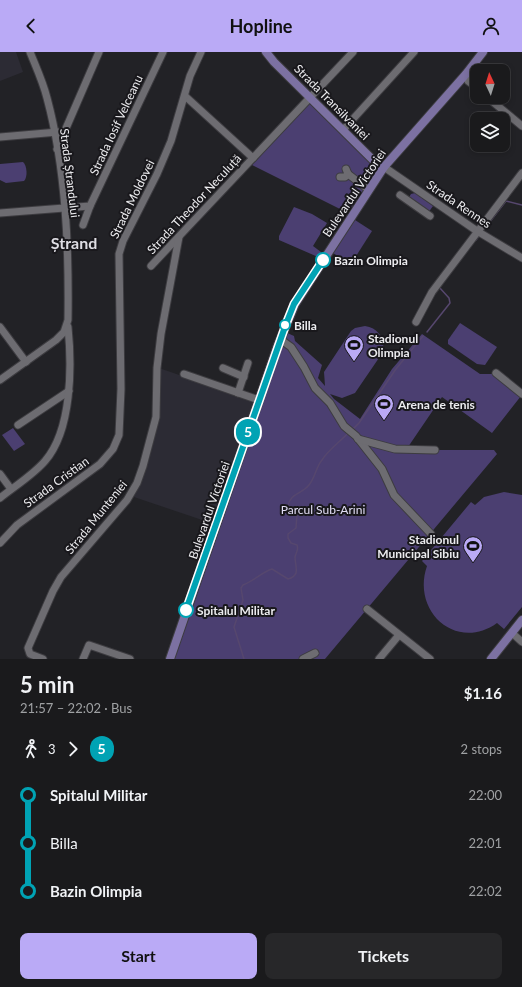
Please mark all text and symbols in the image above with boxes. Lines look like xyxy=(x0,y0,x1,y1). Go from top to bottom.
icon: back xyxy=(20,15,42,37)
text: Hopline xyxy=(230,15,292,37)
icon: person xyxy=(480,15,502,37)
street label: Strada Transilvaniei xyxy=(291,61,373,143)
north arrow xyxy=(470,64,510,104)
map controls xyxy=(470,64,510,152)
street label: Strada Iosif Velceanu xyxy=(86,72,146,178)
button: layers xyxy=(470,112,510,152)
street label: Strada Ștrandului xyxy=(57,128,83,219)
street label: Bulevardul Victoriei xyxy=(319,146,389,240)
street label: Strada Theodor Neculuță xyxy=(144,151,244,257)
street label: Strada Moldovei xyxy=(106,157,158,241)
street label: Strada Rennes xyxy=(424,177,494,231)
district label: Ștrand xyxy=(51,233,97,252)
marker: Bazin Olimpia xyxy=(315,252,331,268)
place label: Bazin Olimpia xyxy=(334,253,408,268)
place label: Billa xyxy=(294,318,317,333)
marker: Billa xyxy=(279,319,291,331)
place label: Stadionul Olimpia xyxy=(368,331,418,360)
sports icon: Stadionul Olimpia xyxy=(343,334,365,362)
sports icon: Arena de tenis xyxy=(373,393,395,421)
place label: Arena de tenis xyxy=(397,397,475,412)
line badge: 5 xyxy=(235,419,261,445)
text: 5 xyxy=(244,423,252,440)
street label: Strada Cristian xyxy=(20,453,92,511)
street label: Bulevardul Victoriei xyxy=(185,459,233,561)
street label: Strada Munteniei xyxy=(62,477,130,557)
park label: Parcul Sub-Arini xyxy=(281,502,365,517)
place label: Stadionul Municipal Sibiu xyxy=(377,532,459,561)
sports icon: Stadionul Municipal Sibiu xyxy=(462,535,484,563)
marker: Spitalul Militar xyxy=(178,602,194,618)
place label: Spitalul Militar xyxy=(197,603,275,618)
text: 5 min xyxy=(20,671,75,698)
text: $1.16 xyxy=(464,684,502,702)
text: 21:57 – 22:02 · Bus xyxy=(20,700,132,716)
icon: walk xyxy=(20,738,42,760)
icon: forward xyxy=(62,738,84,760)
text: 5 xyxy=(98,740,106,757)
text: 3 xyxy=(48,741,56,757)
text: 2 stops xyxy=(461,741,502,757)
text: Spitalul Militar xyxy=(50,786,147,804)
text: 22:00 xyxy=(469,787,502,803)
text: Billa xyxy=(50,834,78,852)
text: 22:01 xyxy=(469,835,502,851)
text: Bazin Olimpia xyxy=(50,882,142,900)
text: 22:02 xyxy=(469,883,502,899)
button: Start xyxy=(20,933,257,979)
button: Tickets xyxy=(265,933,502,979)

